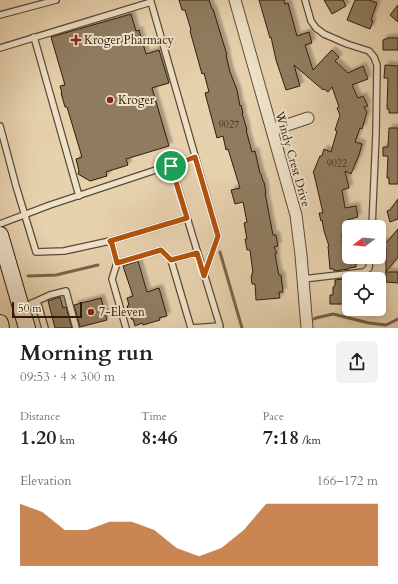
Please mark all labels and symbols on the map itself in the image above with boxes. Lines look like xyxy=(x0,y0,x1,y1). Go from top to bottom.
place label: Kroger Pharmacy xyxy=(84,32,175,48)
marker: Kroger Pharmacy xyxy=(71,35,81,45)
place label: Kroger xyxy=(118,92,155,108)
marker: Kroger xyxy=(105,95,115,105)
street label: Windy Crest Drive xyxy=(271,109,314,209)
house number: 9027 xyxy=(219,118,239,132)
pin xyxy=(154,149,188,183)
house number: 9022 xyxy=(327,157,347,171)
north arrow xyxy=(342,220,386,264)
scale bar xyxy=(12,300,82,319)
place label: 7-Eleven xyxy=(99,304,145,320)
marker: 7-Eleven xyxy=(86,307,96,317)

